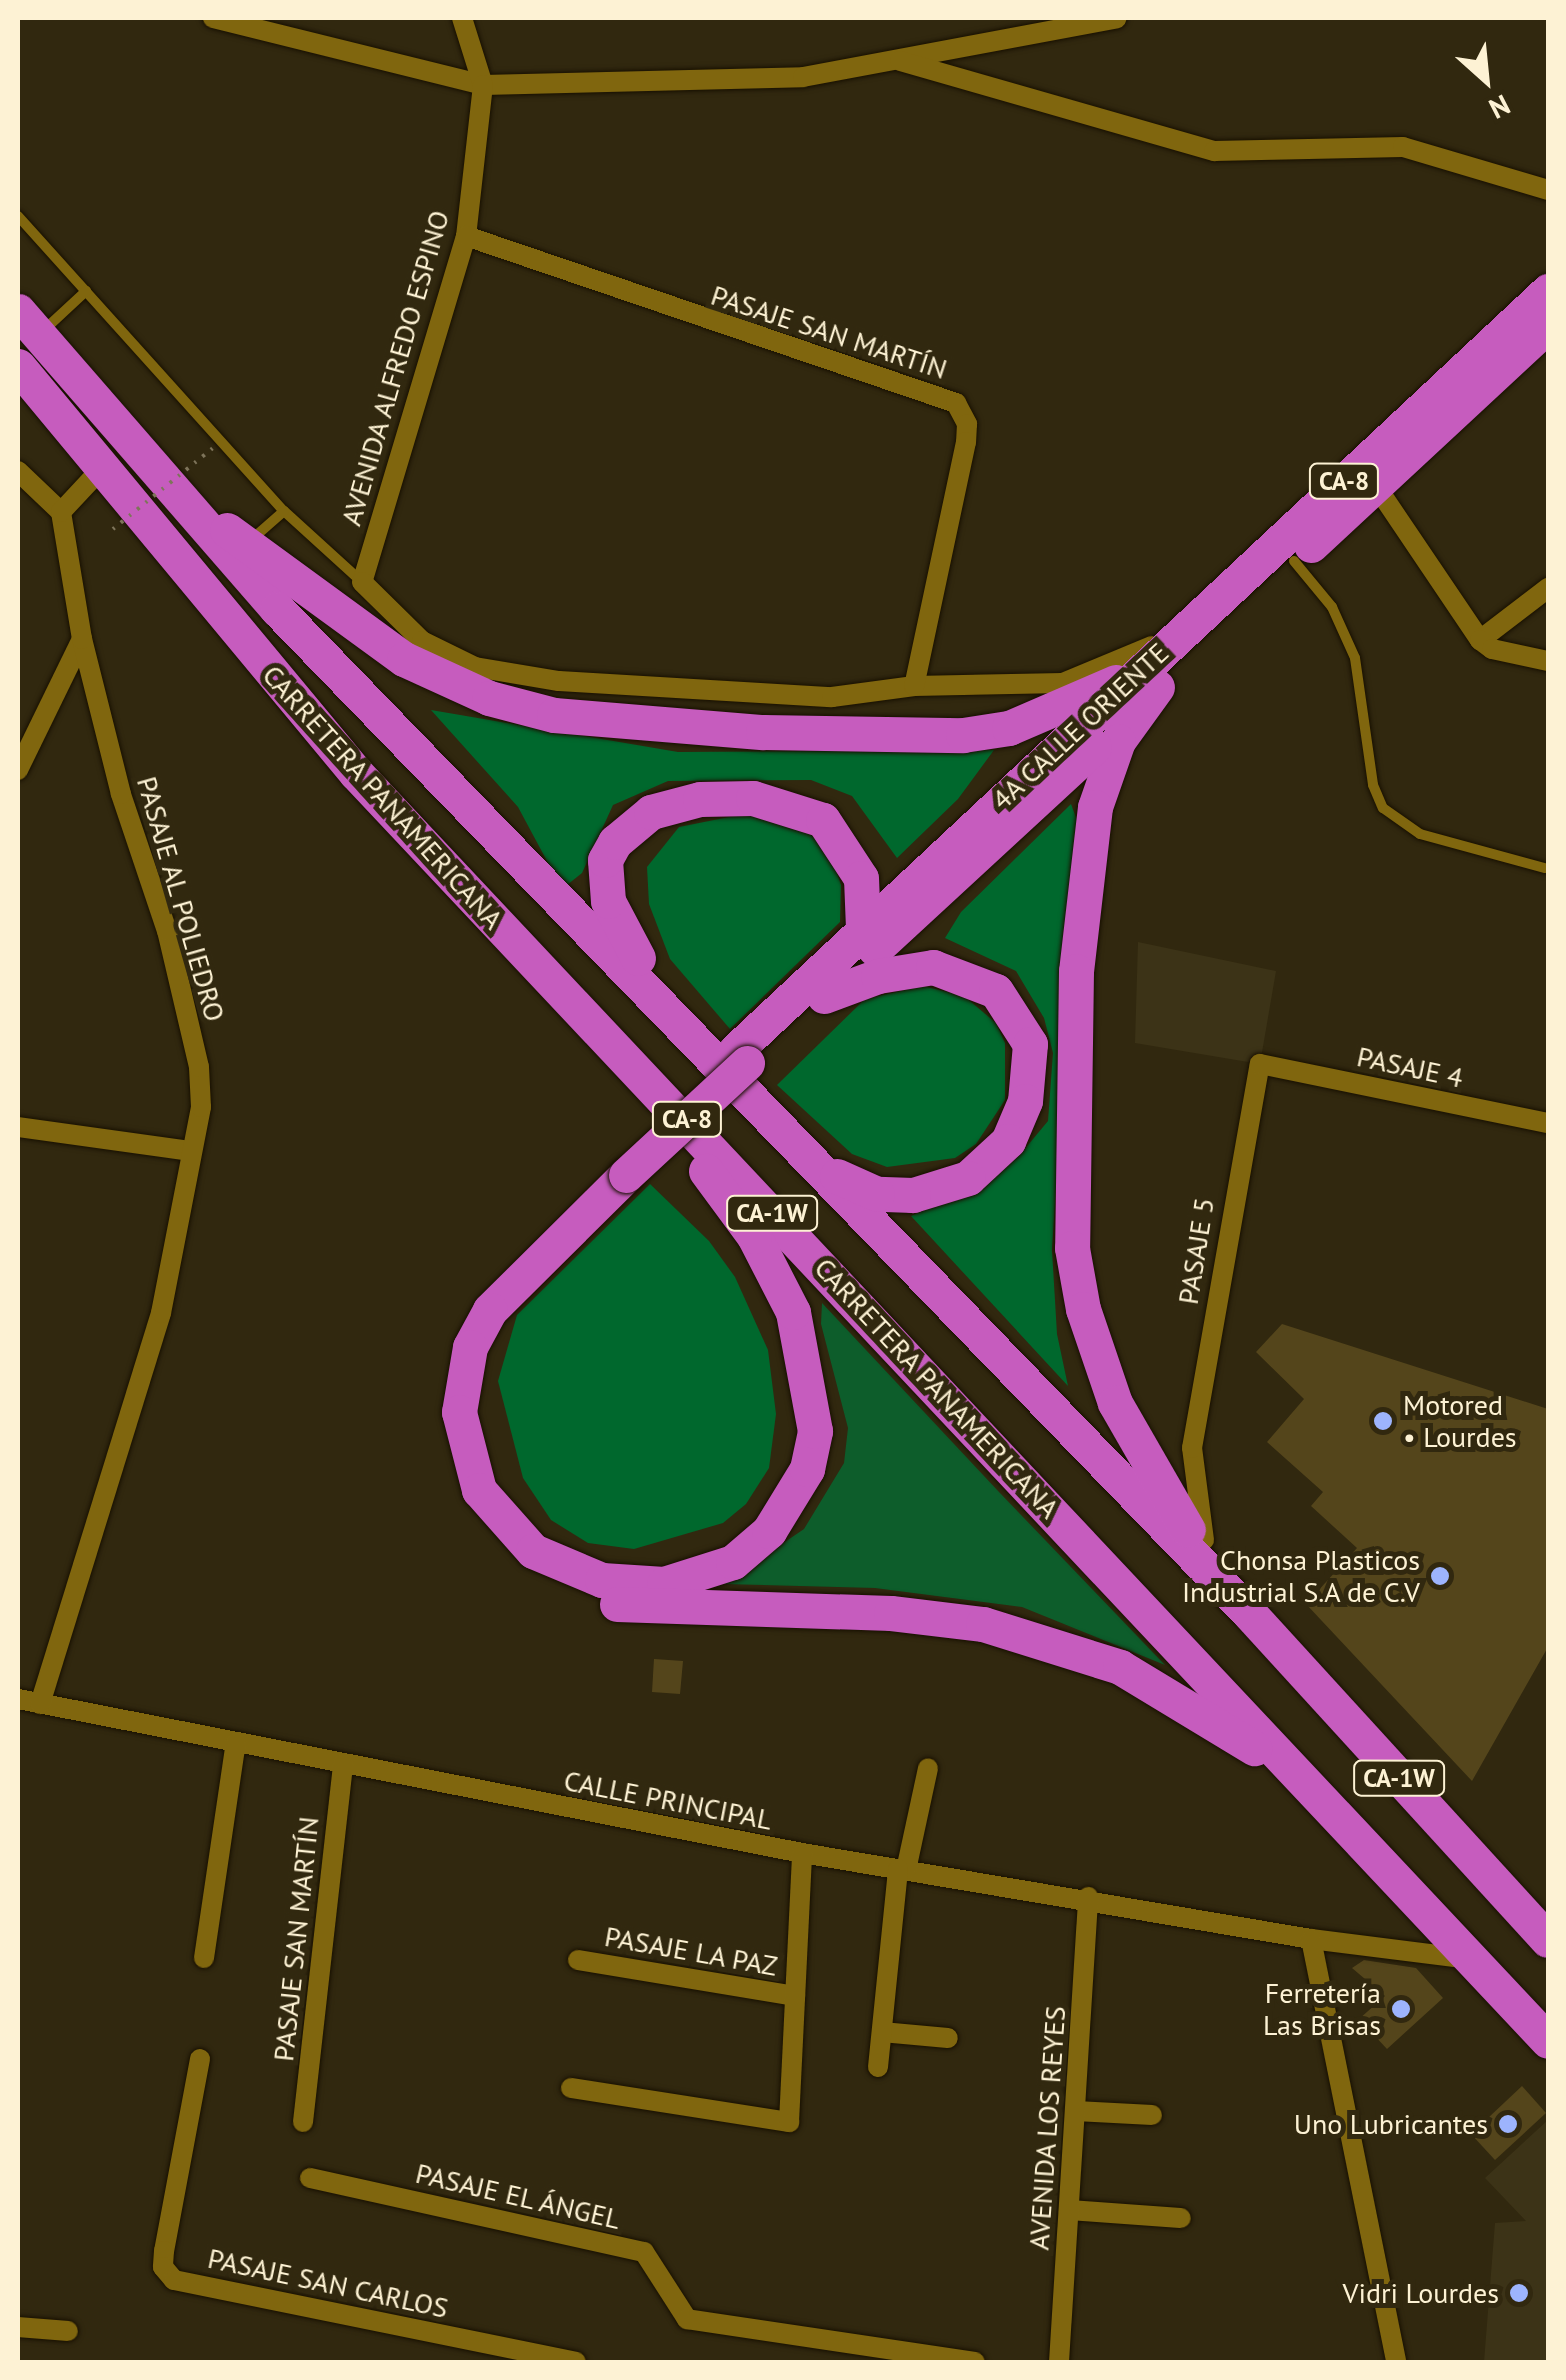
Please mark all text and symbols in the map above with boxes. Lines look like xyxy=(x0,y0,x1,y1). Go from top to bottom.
north arrow xyxy=(1436,30,1536,130)
text: N xyxy=(1483,87,1516,128)
street label: AVENIDA ALFREDO ESPINO xyxy=(334,206,456,530)
street label: PASAJE SAN MARTÍN xyxy=(707,278,951,386)
road number: CA-8 xyxy=(1306,461,1382,501)
street label: 4A CALLE ORIENTE xyxy=(984,635,1176,817)
street label: CARRETERA PANAMERICANA xyxy=(255,658,511,936)
street label: PASAJE AL POLIEDRO xyxy=(130,772,232,1026)
street label: PASAJE 4 xyxy=(1354,1039,1466,1095)
road number: CA-8 xyxy=(650,1099,724,1139)
road number: CA-1W xyxy=(724,1193,820,1233)
street label: PASAJE 5 xyxy=(1171,1195,1221,1307)
street label: CARRETERA PANAMERICANA xyxy=(807,1251,1067,1525)
place label: Motored • Lourdes xyxy=(1403,1388,1517,1454)
marker: Motored • Lourdes xyxy=(1372,1410,1394,1432)
place label: Chonsa Plasticos Industrial S.A de C.V xyxy=(1181,1543,1420,1609)
marker: Chonsa Plasticos Industrial S.A de C.V xyxy=(1429,1565,1451,1587)
road number: CA-1W xyxy=(1352,1758,1446,1798)
street label: CALLE PRINCIPAL xyxy=(561,1763,775,1837)
street label: PASAJE SAN MARTÍN xyxy=(266,1815,326,2063)
street label: PASAJE LA PAZ xyxy=(602,1919,780,1983)
place label: Ferretería Las Brisas xyxy=(1263,1976,1381,2042)
marker: Ferretería Las Brisas xyxy=(1390,1998,1412,2020)
street label: AVENIDA LOS REYES xyxy=(1022,2004,1072,2252)
place label: Uno Lubricantes xyxy=(1294,2107,1488,2141)
marker: Uno Lubricantes xyxy=(1497,2113,1519,2135)
street label: PASAJE EL ÁNGEL xyxy=(411,2156,625,2236)
street label: PASAJE SAN CARLOS xyxy=(205,2241,451,2325)
place label: Vidri Lourdes xyxy=(1343,2276,1499,2310)
marker: Vidri Lourdes xyxy=(1508,2282,1530,2304)

